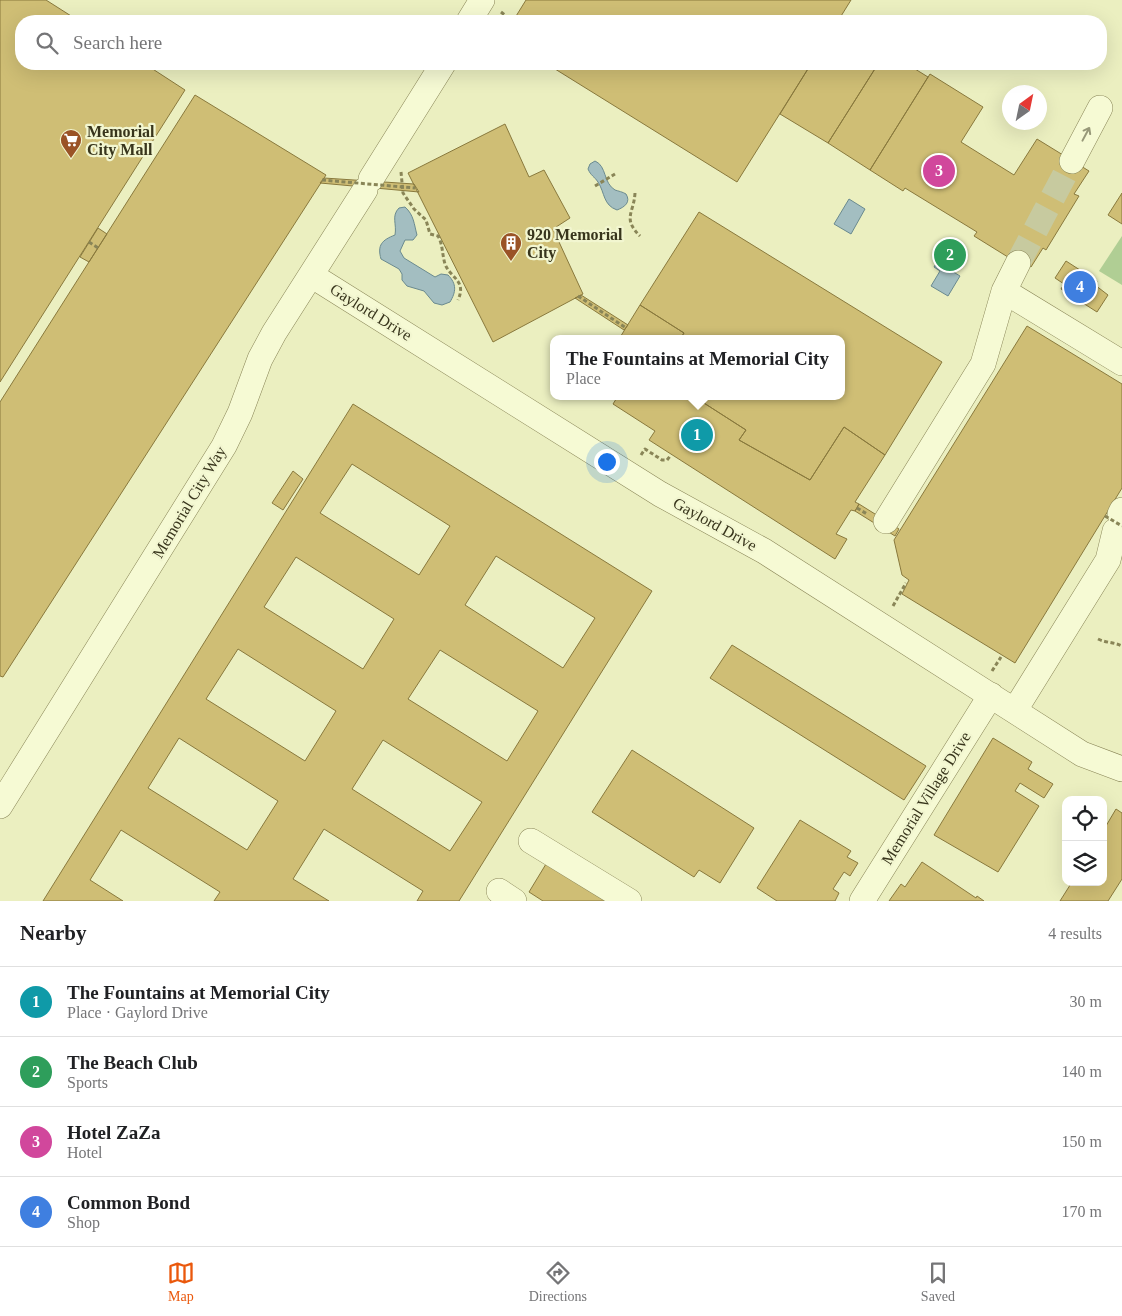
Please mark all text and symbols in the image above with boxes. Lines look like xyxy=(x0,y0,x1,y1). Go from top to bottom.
search box xyxy=(15,15,1107,70)
icon: search xyxy=(33,29,61,57)
text: Search here xyxy=(73,32,162,53)
north arrow xyxy=(1002,85,1047,130)
place label: Memorial City Mall xyxy=(87,123,155,159)
one-way arrow xyxy=(1081,127,1091,142)
supermarket icon: Memorial City Mall xyxy=(59,128,83,159)
pin: 3 xyxy=(923,152,955,190)
place label: 920 Memorial City xyxy=(527,226,623,262)
building icon: 920 Memorial City xyxy=(499,231,523,262)
pin: 2 xyxy=(934,236,966,274)
pin: 4 xyxy=(1064,268,1096,306)
street label: Gaylord Drive xyxy=(327,280,415,345)
popup xyxy=(550,335,845,400)
text: The Fountains at Memorial City xyxy=(566,348,829,369)
text: Place xyxy=(566,370,601,387)
pin: 1 xyxy=(681,416,713,454)
street label: Memorial City Way xyxy=(149,443,230,561)
your location xyxy=(594,449,620,475)
street label: Gaylord Drive xyxy=(670,494,760,555)
street label: Memorial Village Drive xyxy=(878,728,975,868)
map controls xyxy=(1062,796,1107,886)
button: locate xyxy=(1062,796,1107,841)
button: layers xyxy=(1062,841,1107,886)
text: Nearby xyxy=(20,921,87,945)
text: 4 results xyxy=(1048,925,1102,942)
text: The Fountains at Memorial City xyxy=(67,982,330,1003)
text: 1 xyxy=(32,993,40,1010)
text: 30 m xyxy=(1070,993,1102,1010)
text: Place · Gaylord Drive xyxy=(67,1004,208,1021)
text: The Beach Club xyxy=(67,1052,198,1073)
text: 2 xyxy=(32,1063,40,1080)
text: 140 m xyxy=(1062,1063,1102,1080)
text: Sports xyxy=(67,1074,108,1091)
text: Hotel ZaZa xyxy=(67,1122,160,1143)
text: 3 xyxy=(32,1133,40,1150)
text: 150 m xyxy=(1062,1133,1102,1150)
text: Hotel xyxy=(67,1144,103,1161)
text: Common Bond xyxy=(67,1192,190,1213)
text: 4 xyxy=(32,1203,40,1220)
text: 170 m xyxy=(1062,1203,1102,1220)
text: Shop xyxy=(67,1214,100,1231)
tab: Map xyxy=(167,1259,195,1305)
tab: Directions xyxy=(529,1259,587,1305)
tab: Saved xyxy=(921,1259,955,1305)

